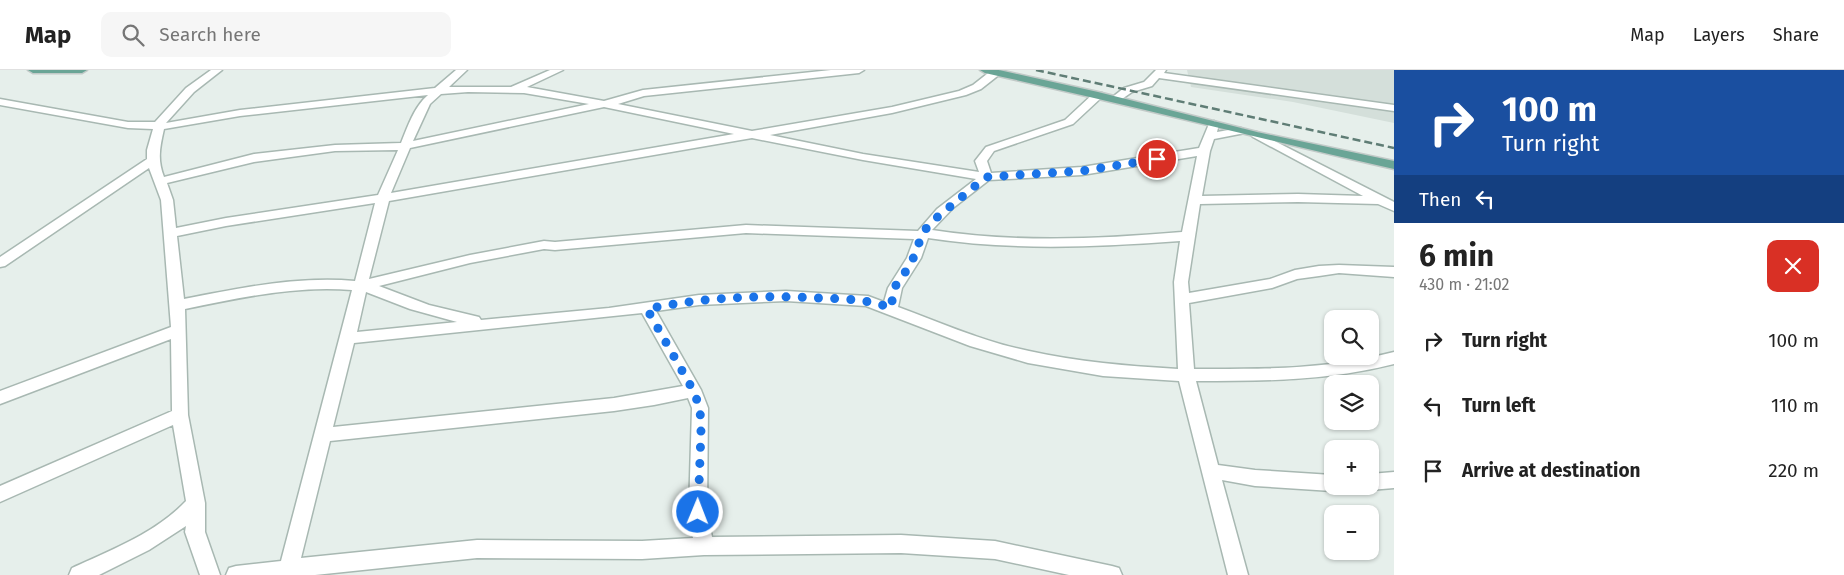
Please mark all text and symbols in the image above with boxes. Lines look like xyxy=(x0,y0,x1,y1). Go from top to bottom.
search box xyxy=(101,12,451,57)
text: Map xyxy=(25,21,71,49)
icon: search xyxy=(119,21,147,49)
text: Search here xyxy=(159,23,261,46)
text: Map xyxy=(1630,24,1665,46)
text: Layers xyxy=(1693,24,1745,46)
text: Share xyxy=(1773,24,1819,46)
text: 100 m xyxy=(1502,88,1597,130)
icon: right xyxy=(1419,90,1484,155)
text: Turn right xyxy=(1502,130,1599,157)
pin xyxy=(1136,138,1178,180)
icon: arrive xyxy=(1143,145,1171,173)
icon: left xyxy=(1471,185,1499,213)
text: Then xyxy=(1419,188,1461,211)
text: 6 min xyxy=(1419,238,1494,274)
button: close xyxy=(1767,240,1819,292)
text: 430 m · 21:02 xyxy=(1419,275,1509,294)
map controls xyxy=(1324,310,1379,560)
button: search xyxy=(1324,310,1379,365)
icon: right xyxy=(1419,327,1447,355)
text: Turn right xyxy=(1462,329,1547,352)
text: 100 m xyxy=(1768,329,1819,352)
button: layers xyxy=(1324,375,1379,430)
icon: left xyxy=(1419,392,1447,420)
text: Turn left xyxy=(1462,394,1536,417)
text: 110 m xyxy=(1771,394,1819,417)
button: + xyxy=(1324,440,1379,495)
icon: arrive xyxy=(1419,457,1447,485)
text: Arrive at destination xyxy=(1462,459,1641,482)
text: 220 m xyxy=(1768,459,1819,482)
position arrow xyxy=(671,485,723,537)
button: − xyxy=(1324,505,1379,560)

